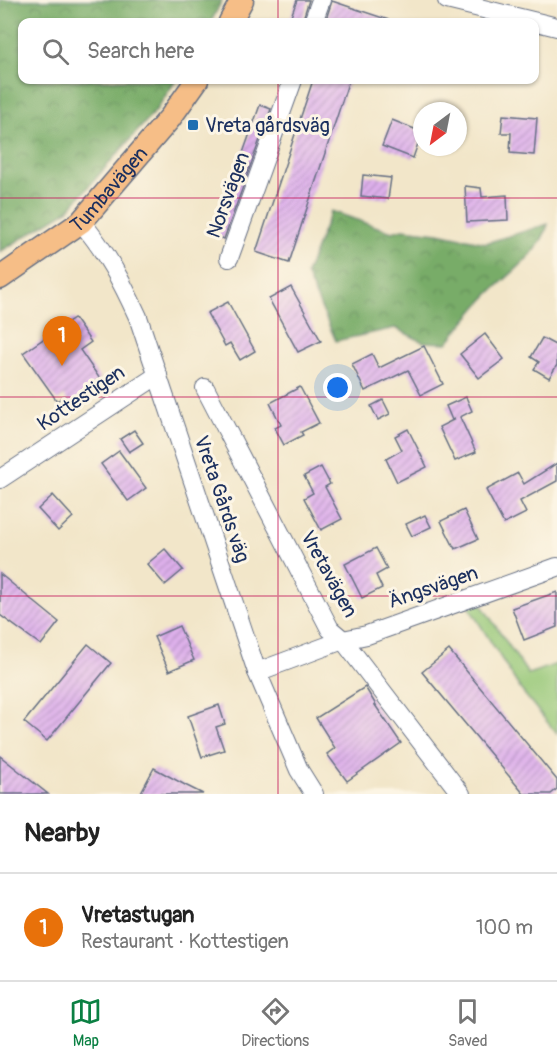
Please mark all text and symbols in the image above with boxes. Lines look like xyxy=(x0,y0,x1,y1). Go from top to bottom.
search box xyxy=(18,18,539,84)
icon: search xyxy=(39,35,72,68)
text: Search here xyxy=(87,37,194,65)
north arrow xyxy=(413,102,467,156)
place label: Vreta gårdsväg xyxy=(205,113,330,138)
marker: Vreta gårdsväg xyxy=(186,118,200,132)
street label: Tumbavägen xyxy=(65,141,153,238)
street label: Norsvägen xyxy=(201,149,255,241)
pin: 1 xyxy=(42,316,82,366)
street label: Kottestigen xyxy=(32,360,130,436)
your location xyxy=(323,373,352,402)
street label: Vreta Gårds väg xyxy=(189,432,255,566)
street label: Vretavägen xyxy=(295,526,363,622)
street label: Ängsvägen xyxy=(385,560,481,614)
text: Nearby xyxy=(24,817,100,849)
text: Vretastugan xyxy=(81,901,194,929)
text: 1 xyxy=(40,915,47,940)
text: 100 m xyxy=(476,915,533,940)
text: Restaurant · Kottestigen xyxy=(81,929,289,954)
tab: Map xyxy=(69,995,102,1051)
tab: Directions xyxy=(241,995,309,1051)
tab: Saved xyxy=(448,995,488,1051)

